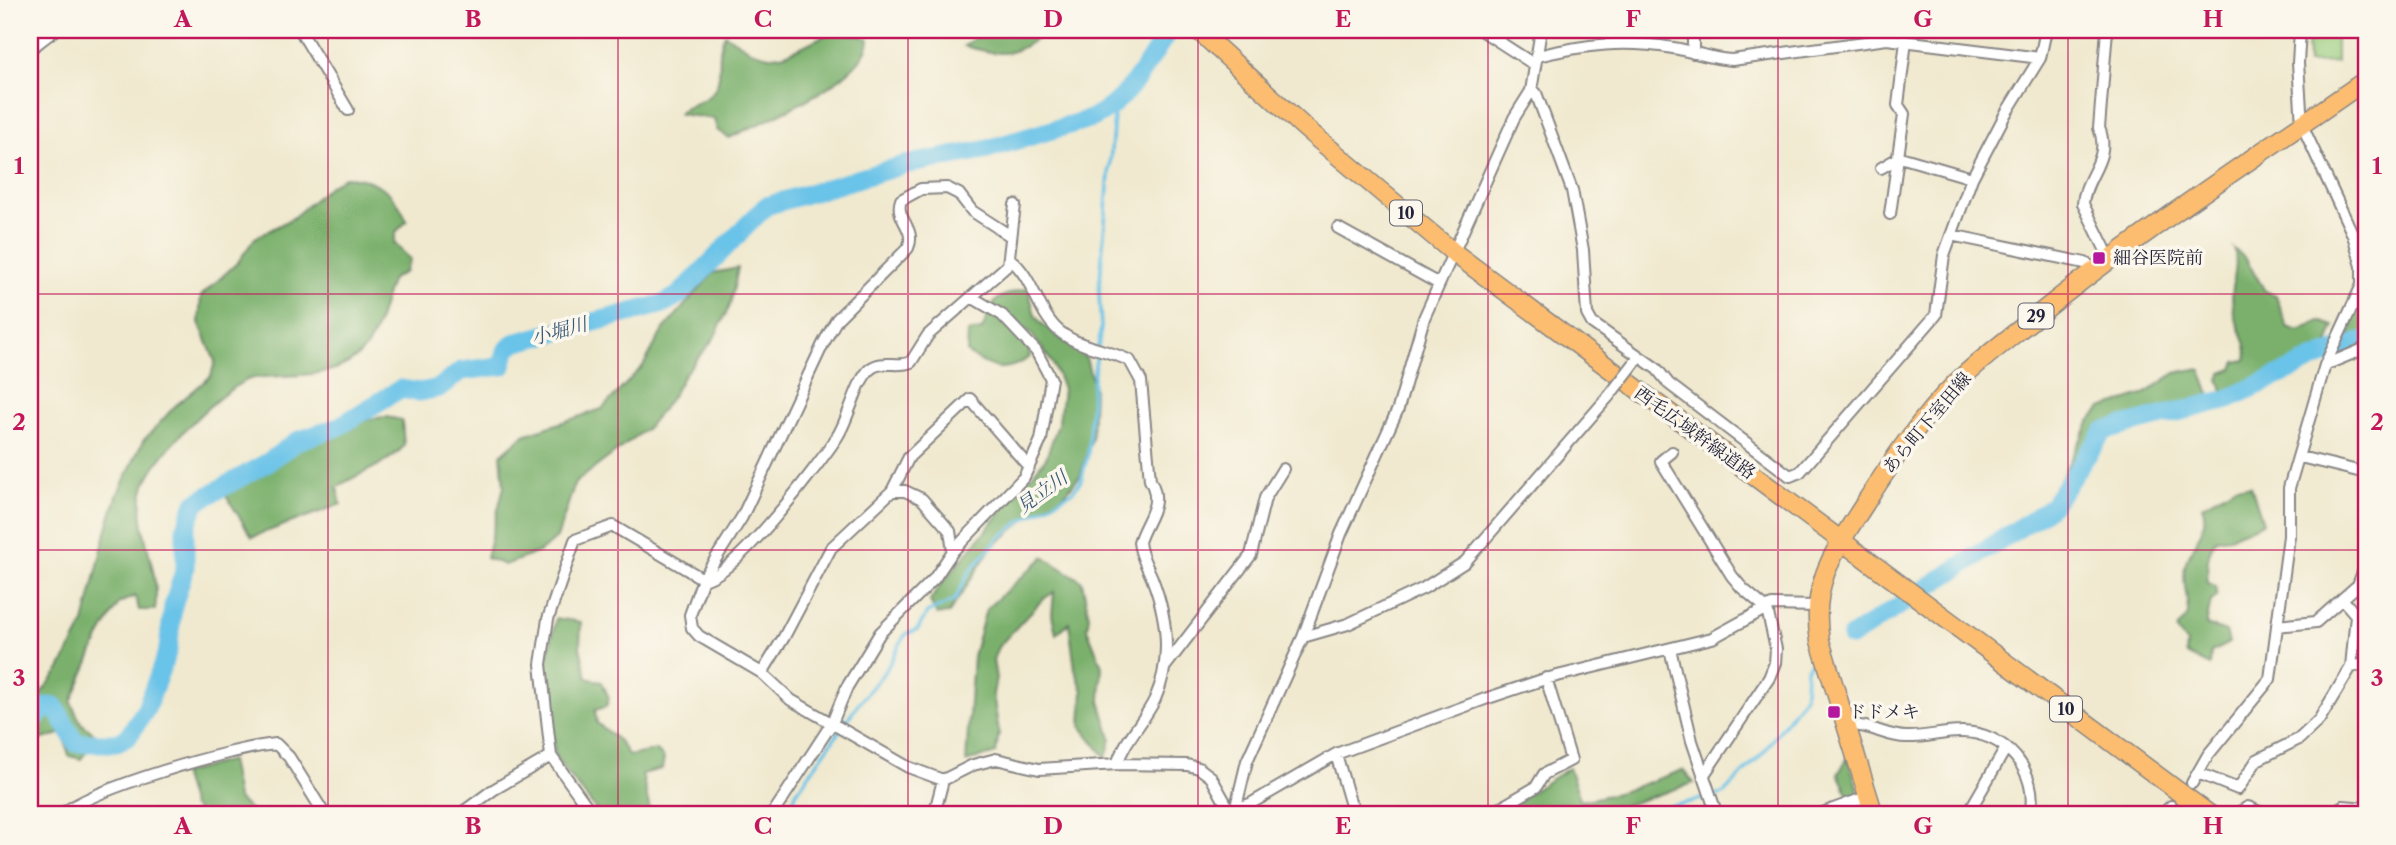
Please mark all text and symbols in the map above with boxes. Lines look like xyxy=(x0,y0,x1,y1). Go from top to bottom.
text: A xyxy=(173,5,193,33)
text: B xyxy=(464,5,482,33)
text: C xyxy=(754,5,772,33)
text: D xyxy=(1043,5,1063,33)
text: E xyxy=(1335,5,1351,33)
text: F xyxy=(1625,5,1641,33)
text: G xyxy=(1913,5,1933,33)
text: H xyxy=(2203,5,2224,33)
text: 1 xyxy=(14,152,25,180)
text: 1 xyxy=(2372,152,2383,180)
road number: 10 xyxy=(1390,200,1422,226)
place label: 細谷医院前 xyxy=(2113,247,2203,269)
marker: 細谷医院前 xyxy=(2091,250,2107,266)
road number: 29 xyxy=(2018,304,2054,328)
water label: 小堀川 xyxy=(528,312,591,349)
street label: あら町下室田線 xyxy=(1878,368,1976,478)
street label: 西毛広域幹線道路 xyxy=(1630,382,1760,484)
text: 2 xyxy=(12,408,26,436)
text: 2 xyxy=(2370,408,2384,436)
water label: 見立川 xyxy=(1012,465,1073,518)
text: 3 xyxy=(13,664,26,692)
text: 3 xyxy=(2371,664,2384,692)
road number: 10 xyxy=(2050,696,2082,722)
place label: ドドメキ xyxy=(1848,701,1920,723)
marker: ドドメキ xyxy=(1826,704,1842,720)
text: A xyxy=(173,812,193,840)
text: B xyxy=(464,812,482,840)
text: C xyxy=(754,812,772,840)
text: D xyxy=(1043,812,1063,840)
text: E xyxy=(1335,812,1351,840)
text: F xyxy=(1625,812,1641,840)
text: G xyxy=(1913,812,1933,840)
text: H xyxy=(2203,812,2224,840)

